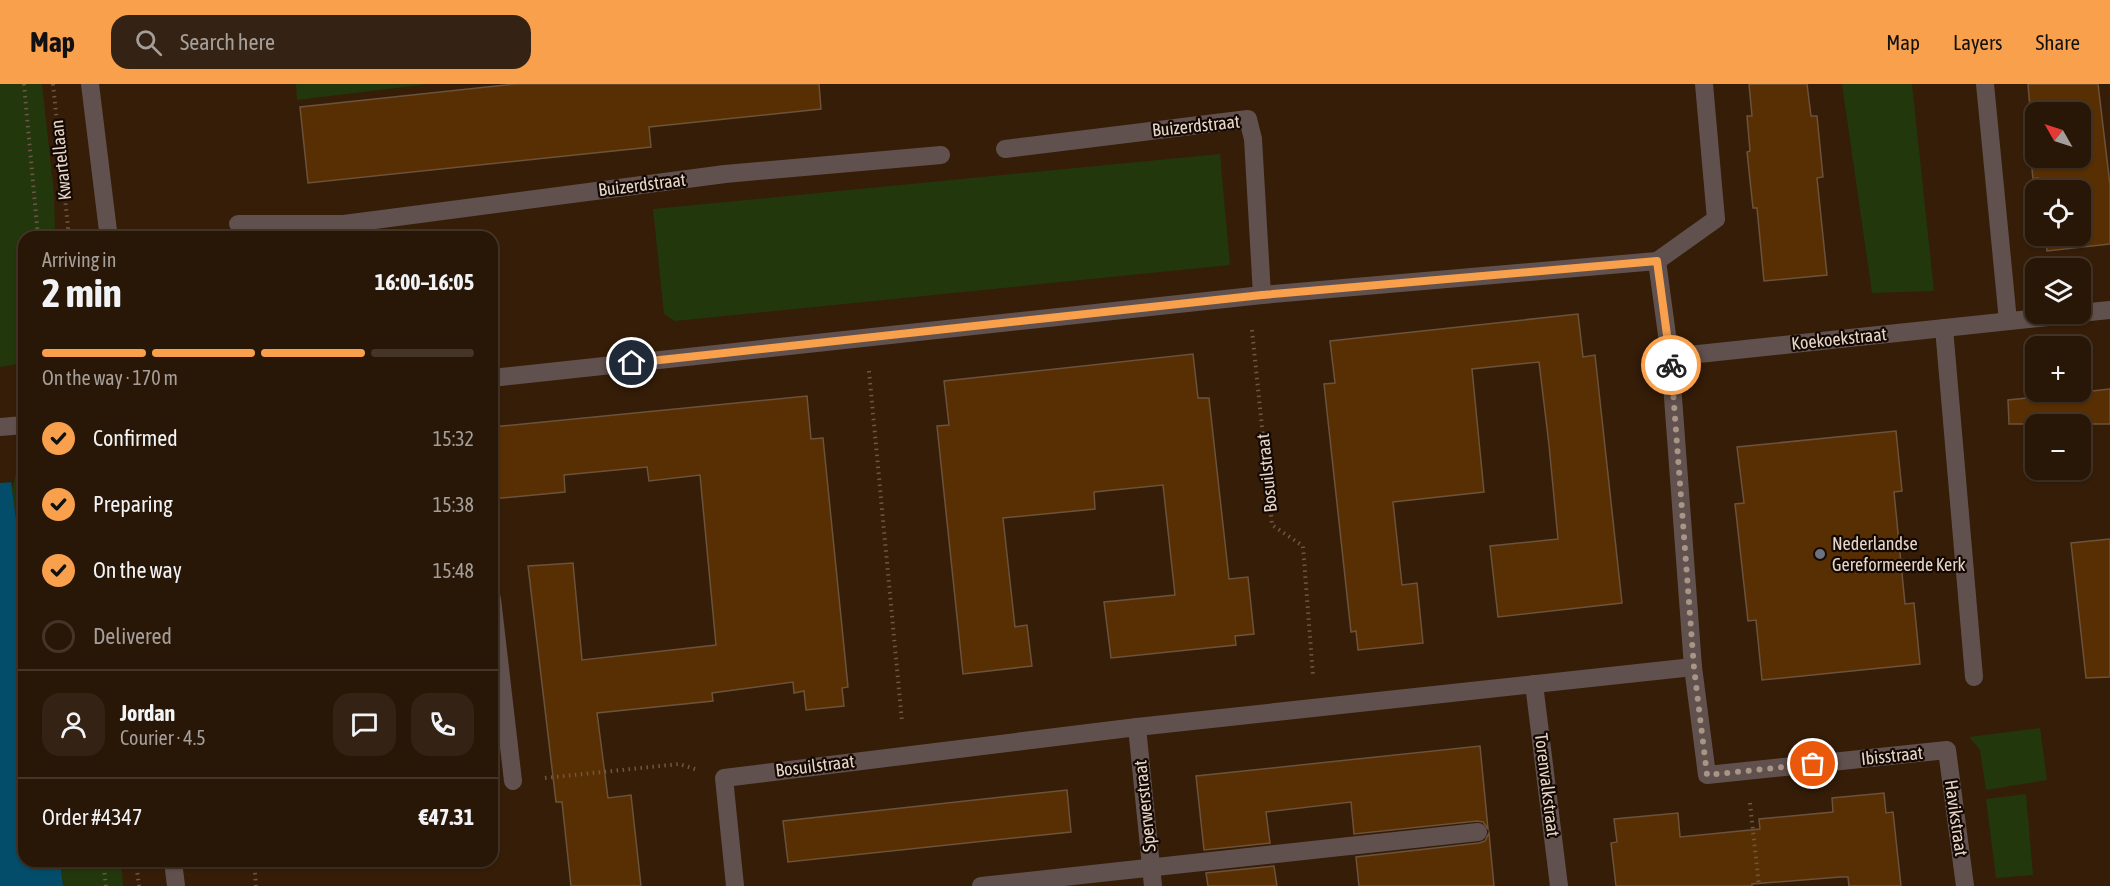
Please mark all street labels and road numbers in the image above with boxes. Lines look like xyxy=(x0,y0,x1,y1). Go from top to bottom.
street label: Buizerdstraat xyxy=(1151,110,1241,141)
street label: Kwartellaan xyxy=(46,119,75,201)
street label: Buizerdstraat xyxy=(597,169,687,200)
street label: Koekoekstraat xyxy=(1790,323,1888,354)
street label: Bosuilstraat xyxy=(1252,432,1281,514)
street label: Torenvalkstraat xyxy=(1531,732,1564,838)
street label: Ibisstraat xyxy=(1860,742,1924,769)
street label: Bosuilstraat xyxy=(774,750,856,781)
street label: Sperwerstraat xyxy=(1129,759,1160,853)
street label: Havikstraat xyxy=(1941,778,1972,857)

